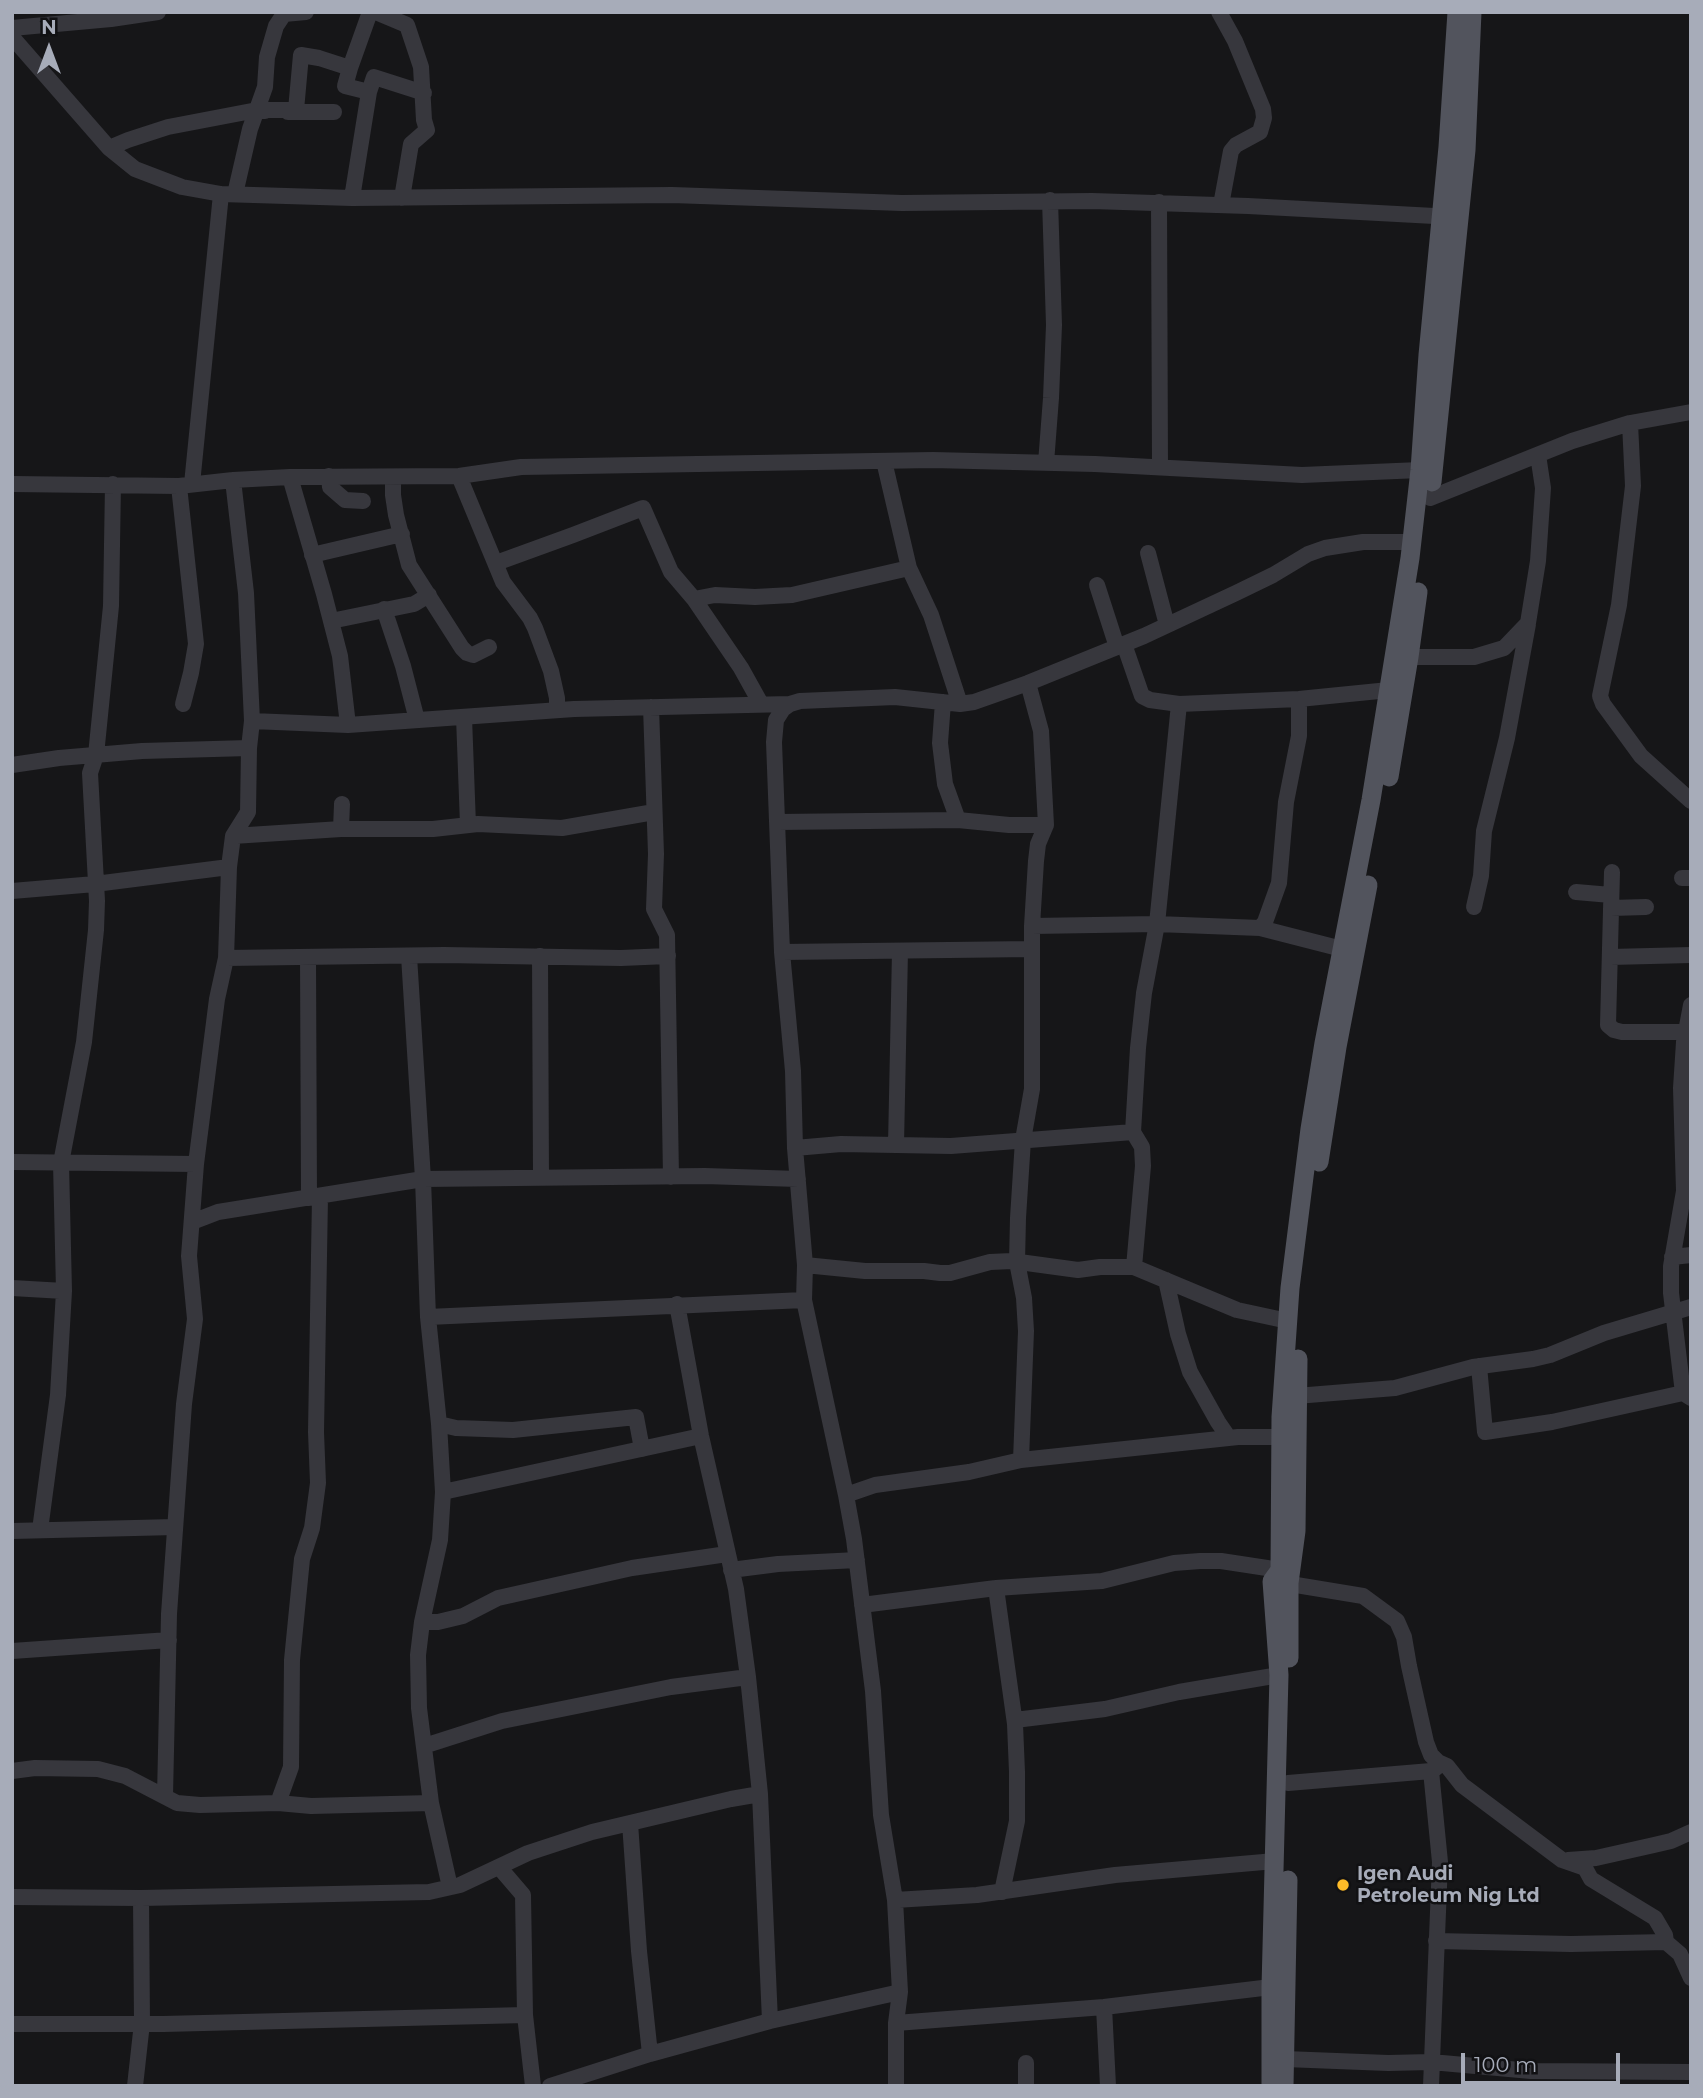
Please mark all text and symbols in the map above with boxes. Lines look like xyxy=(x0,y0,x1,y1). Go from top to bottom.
north arrow xyxy=(14,14,84,84)
text: N xyxy=(41,16,57,39)
place label: Igen Audi Petroleum Nig Ltd xyxy=(1357,1863,1540,1907)
marker: Igen Audi Petroleum Nig Ltd xyxy=(1335,1877,1351,1893)
scale bar xyxy=(1465,2038,1624,2082)
text: 100 m xyxy=(1474,2052,1537,2077)

